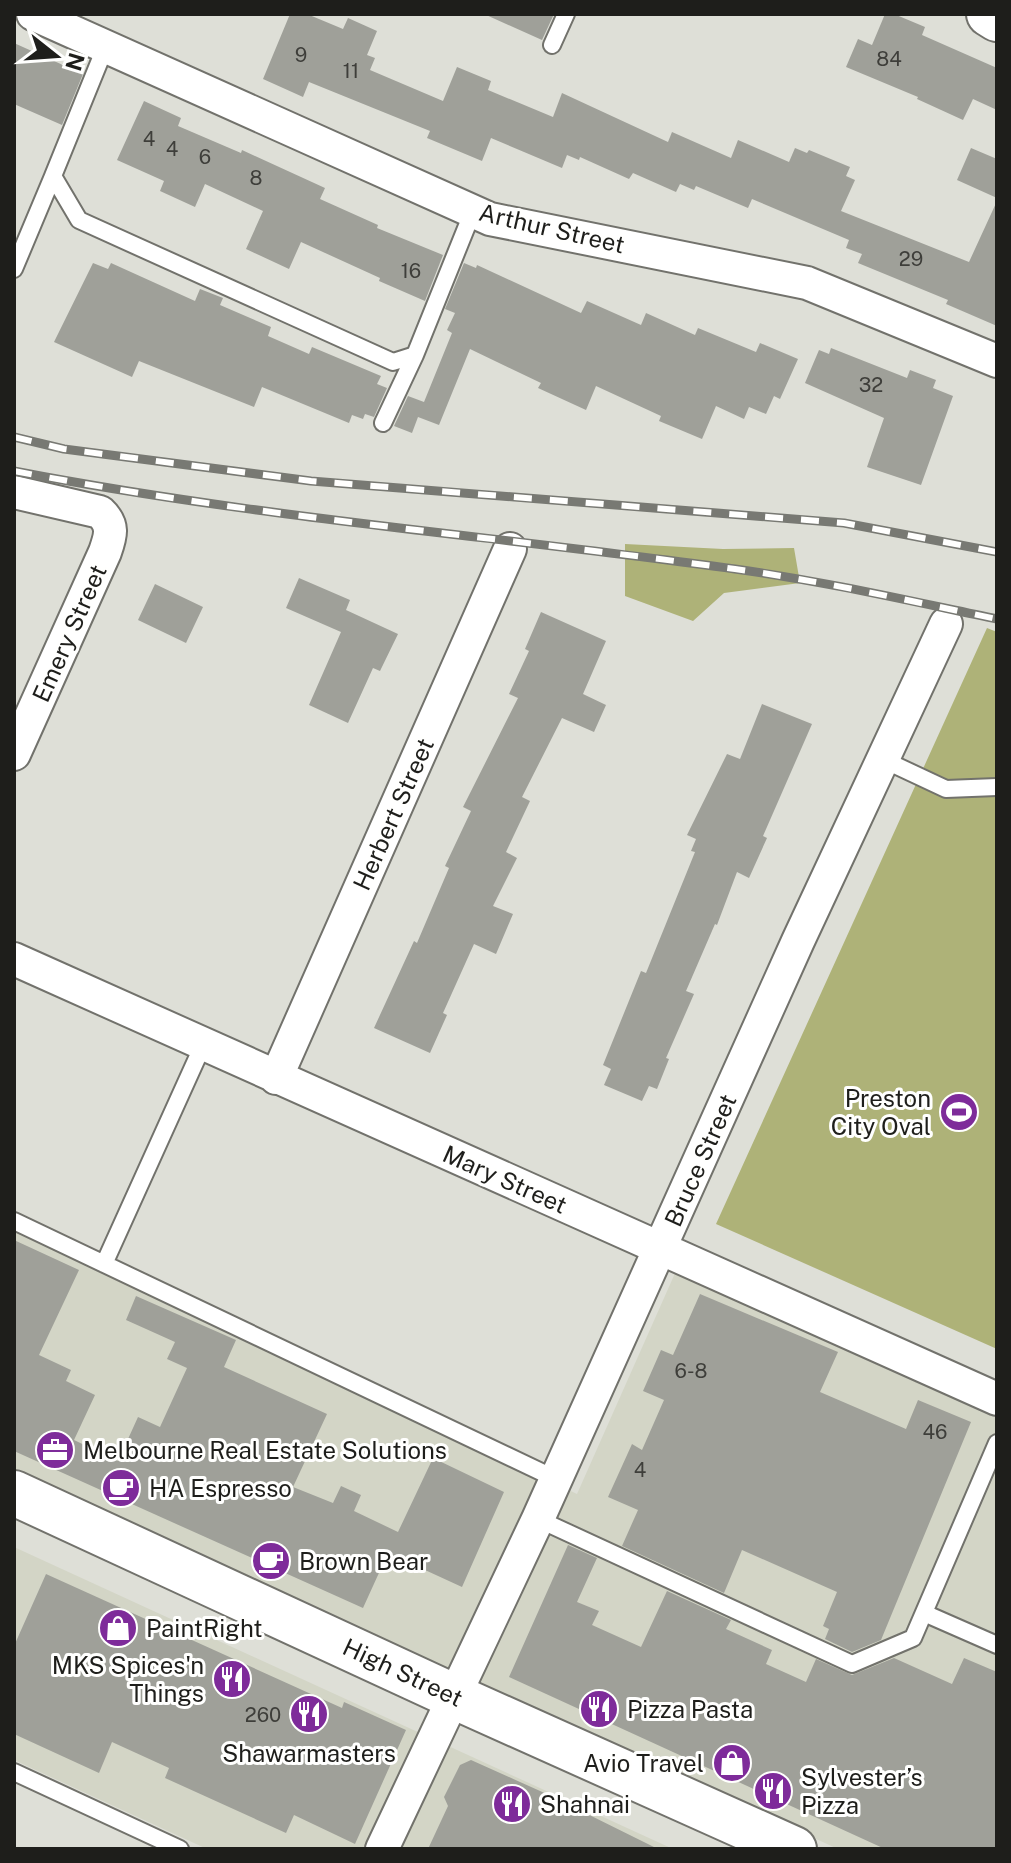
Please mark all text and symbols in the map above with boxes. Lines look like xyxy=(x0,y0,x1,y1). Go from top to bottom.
north arrow xyxy=(16,16,96,96)
house number: 9 xyxy=(295,43,307,67)
house number: 84 xyxy=(876,47,902,71)
text: N xyxy=(60,50,90,74)
house number: 11 xyxy=(343,59,359,83)
house number: 4 xyxy=(143,127,155,151)
house number: 4 xyxy=(166,137,178,161)
house number: 6 xyxy=(199,145,211,169)
house number: 8 xyxy=(250,166,262,190)
street label: Arthur Street xyxy=(476,198,628,258)
house number: 29 xyxy=(899,247,923,271)
house number: 16 xyxy=(401,259,421,283)
house number: 32 xyxy=(859,373,883,397)
street label: Emery Street xyxy=(26,560,112,706)
street label: Herbert Street xyxy=(347,734,439,894)
place label: Preston City Oval xyxy=(831,1084,931,1140)
street label: Bruce Street xyxy=(658,1090,742,1230)
sports icon: Preston City Oval xyxy=(938,1091,980,1133)
street label: Mary Street xyxy=(439,1139,571,1219)
house number: 6-8 xyxy=(675,1359,707,1383)
house number: 46 xyxy=(922,1420,948,1444)
office icon: Melbourne Real Estate Solutions xyxy=(34,1429,76,1471)
place label: Melbourne Real Estate Solutions xyxy=(83,1436,447,1464)
house number: 4 xyxy=(634,1458,646,1482)
cafe icon: HA Espresso xyxy=(100,1467,142,1509)
place label: HA Espresso xyxy=(149,1474,292,1502)
cafe icon: Brown Bear xyxy=(250,1540,292,1582)
place label: Brown Bear xyxy=(299,1547,428,1575)
shop icon: PaintRight xyxy=(97,1607,139,1649)
place label: PaintRight xyxy=(146,1614,263,1642)
street label: High Street xyxy=(339,1632,467,1712)
place label: MKS Spices'n Things xyxy=(52,1651,204,1707)
restaurant icon: MKS Spices'n Things xyxy=(211,1658,253,1700)
restaurant icon: Pizza Pasta xyxy=(578,1688,620,1730)
restaurant icon: Shawarmasters xyxy=(288,1693,330,1735)
place label: Pizza Pasta xyxy=(627,1695,753,1723)
house number: 260 xyxy=(245,1703,281,1727)
place label: Shawarmasters xyxy=(222,1739,396,1767)
shop icon: Avio Travel xyxy=(711,1742,753,1784)
place label: Avio Travel xyxy=(583,1749,704,1777)
place label: Sylvester’s Pizza xyxy=(801,1763,923,1819)
restaurant icon: Sylvester’s Pizza xyxy=(752,1770,794,1812)
restaurant icon: Shahnai xyxy=(491,1783,533,1825)
place label: Shahnai xyxy=(540,1790,630,1818)

